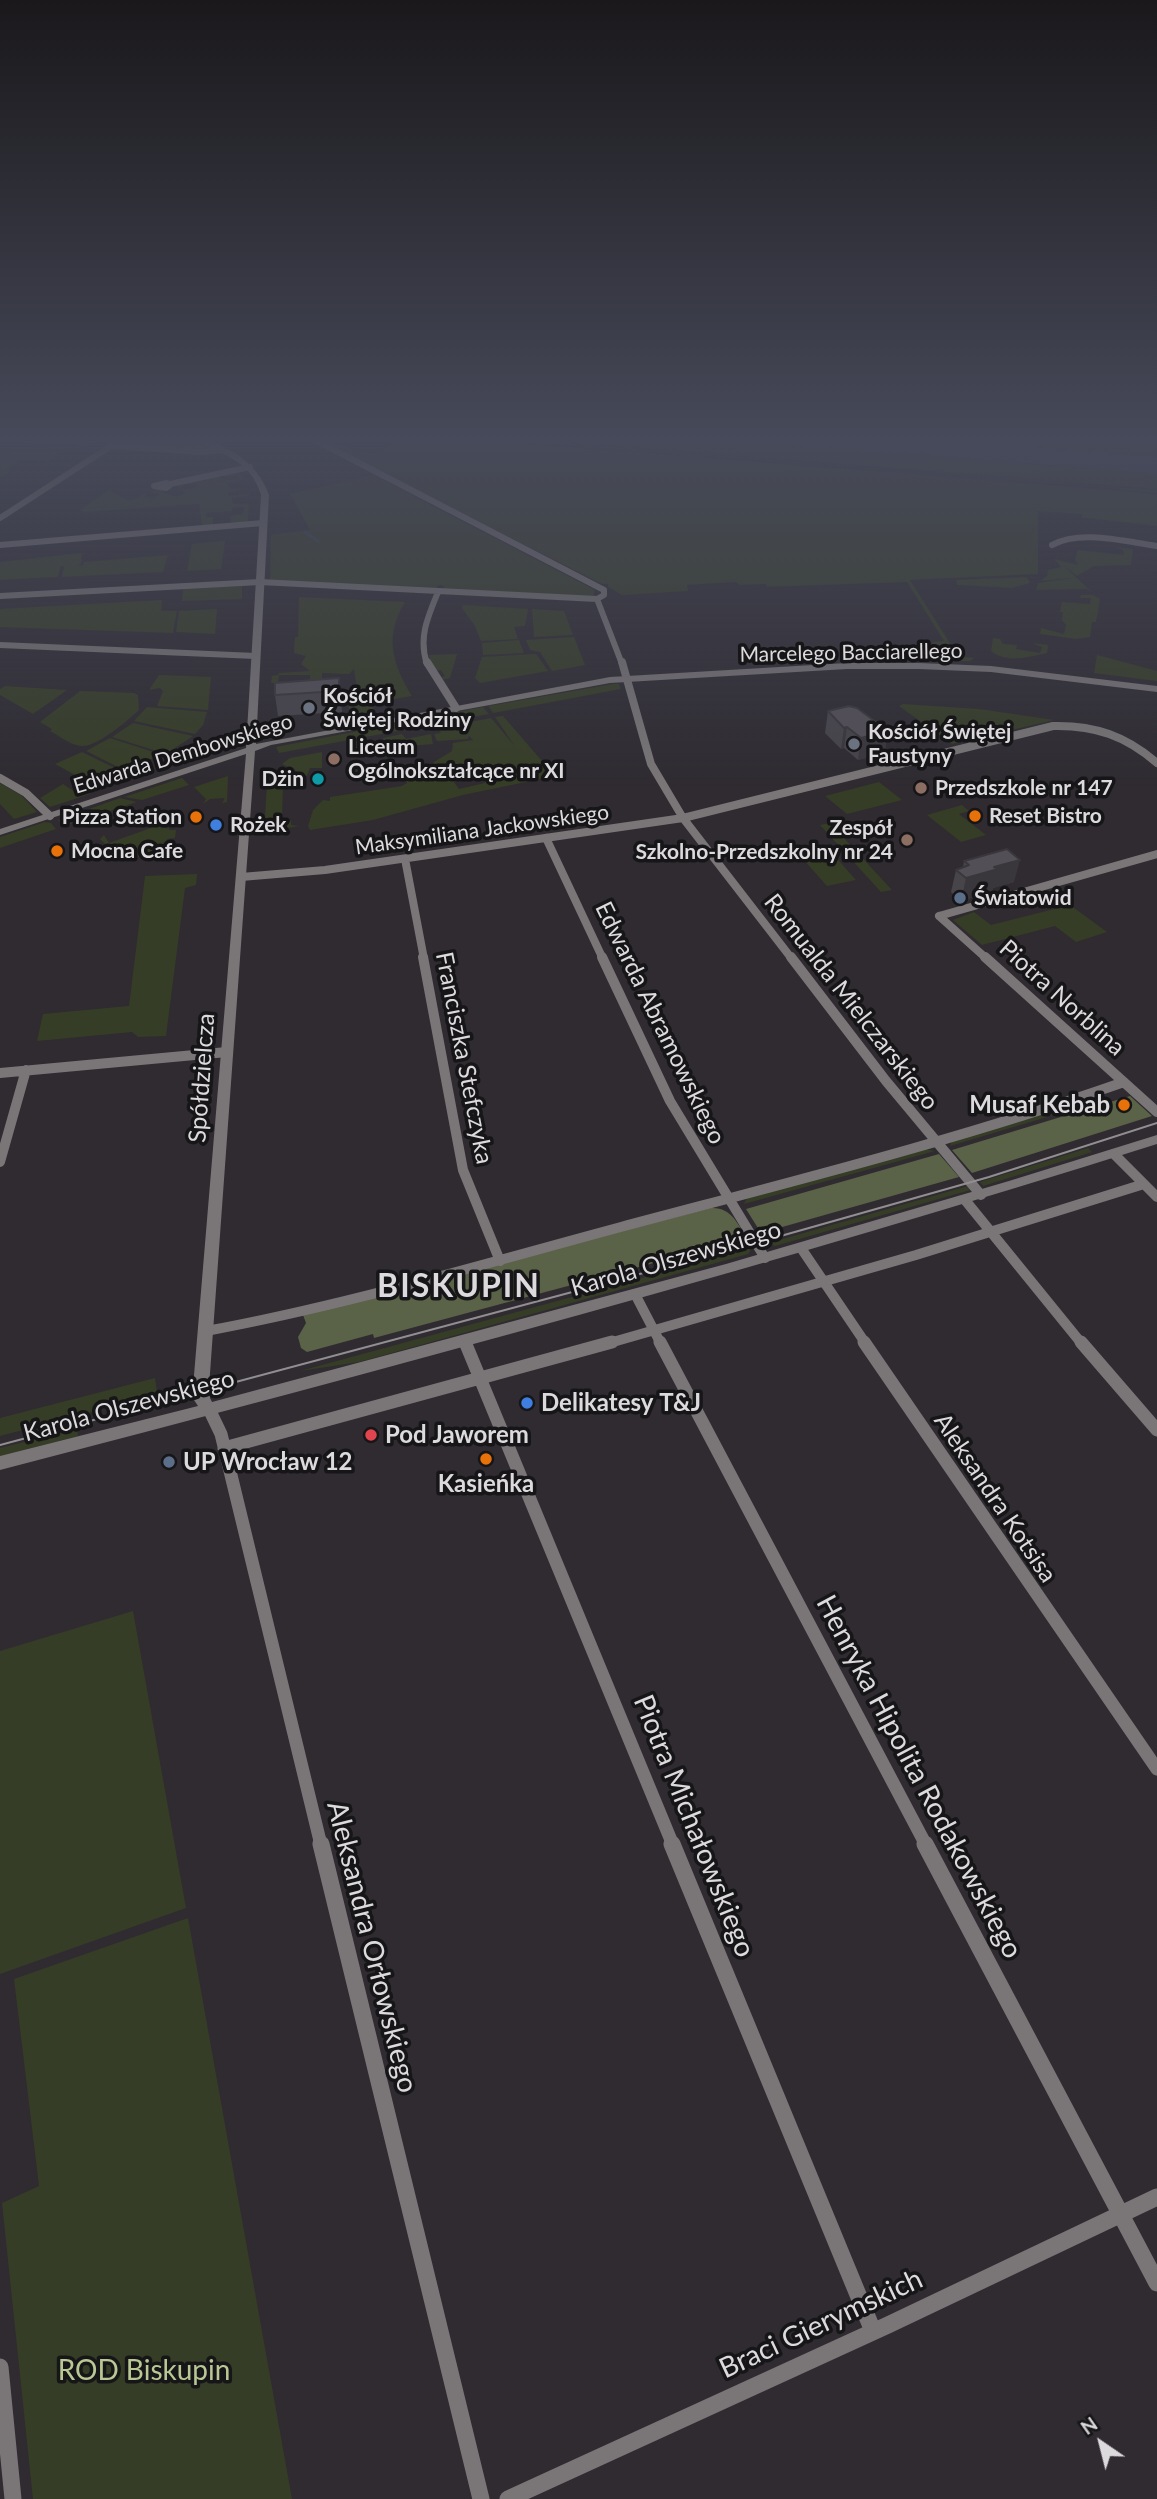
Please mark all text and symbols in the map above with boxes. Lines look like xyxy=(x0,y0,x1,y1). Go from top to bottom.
street label: Marcelego Bacciarellego xyxy=(739,638,963,668)
place label: Kościół Świętej Rodziny xyxy=(323,683,471,733)
marker: Kościół Świętej Rodziny xyxy=(301,700,317,716)
street label: Edwarda Dembowskiego xyxy=(70,709,296,799)
place label: Kościół Świętej Faustyny xyxy=(868,719,1011,769)
place label: Liceum Ogólnokształcące nr XI xyxy=(348,734,564,784)
marker: Kościół Świętej Faustyny xyxy=(846,736,862,752)
marker: Liceum Ogólnokształcące nr XI xyxy=(326,751,342,767)
place label: Dżin xyxy=(261,766,304,792)
marker: Dżin xyxy=(310,771,326,787)
place label: Przedszkole nr 147 xyxy=(935,775,1113,801)
marker: Przedszkole nr 147 xyxy=(913,780,929,796)
street label: Maksymiliana Jackowskiego xyxy=(353,800,611,860)
place label: Reset Bistro xyxy=(989,803,1102,829)
place label: Pizza Station xyxy=(62,804,182,830)
marker: Reset Bistro xyxy=(967,808,983,824)
marker: Pizza Station xyxy=(188,809,204,825)
place label: Rożek xyxy=(230,812,287,838)
place label: Zespół Szkolno-Przedszkolny nr 24 xyxy=(635,815,893,865)
marker: Rożek xyxy=(208,817,224,833)
marker: Zespół Szkolno-Przedszkolny nr 24 xyxy=(899,832,915,848)
place label: Mocna Cafe xyxy=(71,838,183,864)
marker: Mocna Cafe xyxy=(49,843,65,859)
place label: Światowid xyxy=(974,885,1072,911)
street label: Romualda Mielczarskiego xyxy=(758,888,944,1116)
marker: Światowid xyxy=(952,890,968,906)
street label: Edwarda Abramowskiego xyxy=(589,897,731,1149)
street label: Piotra Norblina xyxy=(993,934,1131,1062)
street label: Franciszka Stefczyka xyxy=(429,949,499,1167)
street label: Spółdzielcza xyxy=(183,1012,221,1144)
place label: Musaf Kebab xyxy=(969,1091,1110,1119)
marker: Musaf Kebab xyxy=(1116,1097,1132,1113)
street label: Karola Olszewskiego xyxy=(568,1215,784,1303)
district label: BISKUPIN xyxy=(378,1268,540,1306)
street label: Karola Olszewskiego xyxy=(20,1364,238,1448)
place label: Delikatesy T&J xyxy=(541,1389,701,1417)
marker: Delikatesy T&J xyxy=(519,1395,535,1411)
street label: Aleksandra Kotsisa xyxy=(928,1408,1062,1588)
place label: Pod Jaworem xyxy=(385,1421,529,1449)
marker: Pod Jaworem xyxy=(363,1427,379,1443)
place label: UP Wrocław 12 xyxy=(183,1448,352,1476)
marker: Kasieńka xyxy=(478,1451,494,1467)
marker: UP Wrocław 12 xyxy=(161,1454,177,1470)
place label: Kasieńka xyxy=(438,1470,534,1498)
street label: Henryka Hipolita Rodakowskiego xyxy=(809,1590,1029,1964)
street label: Piotra Michałowskiego xyxy=(626,1690,762,1962)
street label: Aleksandra Orłowskiego xyxy=(319,1798,425,2096)
street label: Braci Gierymskich xyxy=(714,2262,928,2386)
park label: ROD Biskupin xyxy=(58,2354,230,2388)
north arrow xyxy=(1066,2408,1136,2478)
text: N xyxy=(1076,2412,1101,2439)

